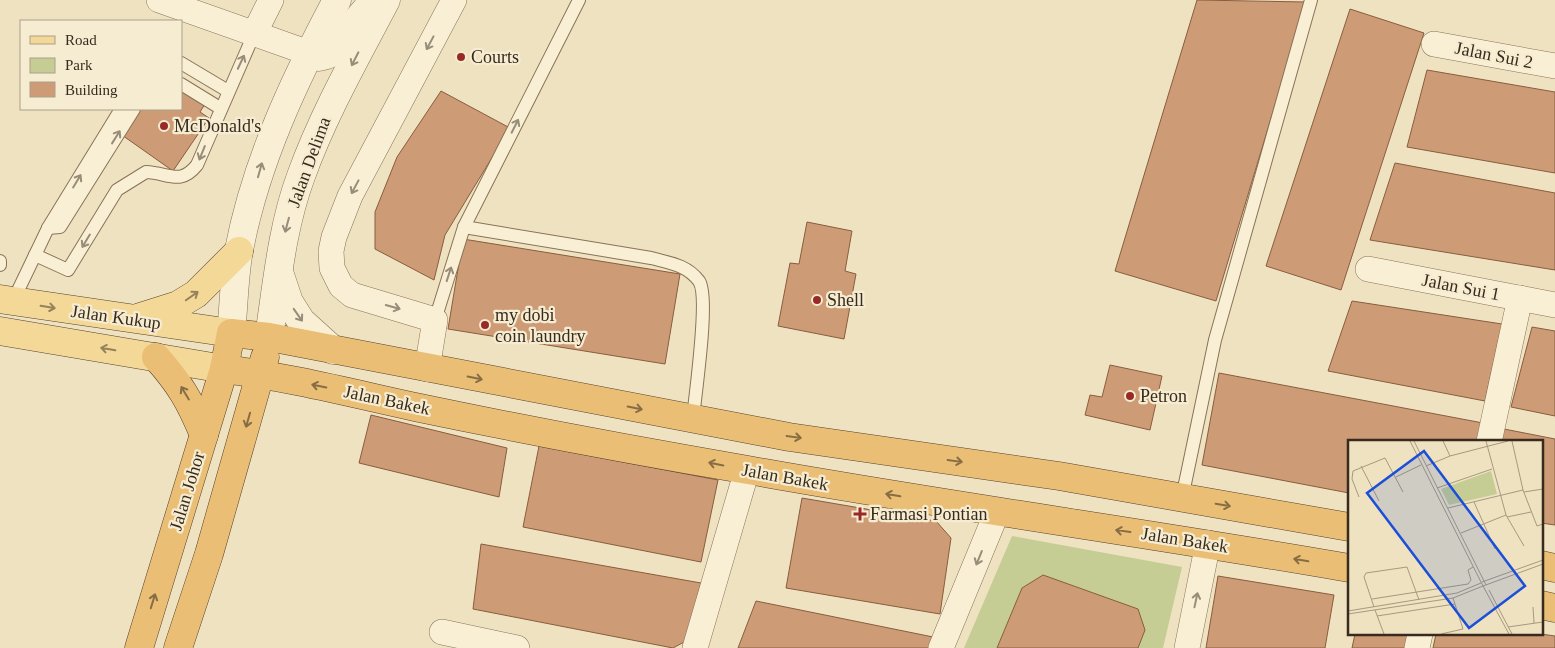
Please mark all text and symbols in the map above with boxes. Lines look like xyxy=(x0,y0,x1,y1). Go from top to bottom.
legend xyxy=(20,20,182,110)
text: Road xyxy=(65,32,97,48)
one-way arrow xyxy=(425,35,434,50)
street label: Jalan Sui 2 xyxy=(1453,38,1535,72)
place label: Courts xyxy=(471,47,519,67)
one-way arrow xyxy=(350,51,359,66)
marker: Courts xyxy=(455,51,467,63)
one-way arrow xyxy=(236,55,246,70)
text: Park xyxy=(65,57,93,73)
text: Building xyxy=(65,82,118,98)
street label: Jalan Delima xyxy=(283,114,335,210)
place label: McDonald's xyxy=(174,116,261,136)
one-way arrow xyxy=(511,119,520,134)
marker: McDonald's xyxy=(158,120,170,132)
one-way arrow xyxy=(112,130,122,144)
one-way arrow xyxy=(197,145,206,160)
one-way arrow xyxy=(255,162,265,178)
one-way arrow xyxy=(71,174,82,188)
one-way arrow xyxy=(350,179,360,194)
one-way arrow xyxy=(282,216,292,232)
one-way arrow xyxy=(81,233,91,247)
one-way arrow xyxy=(444,266,454,282)
street label: Jalan Sui 1 xyxy=(1420,270,1502,304)
place label: Shell xyxy=(827,290,864,310)
one-way arrow xyxy=(185,291,199,301)
marker: Shell xyxy=(811,294,823,306)
street label: Jalan Kukup xyxy=(70,301,162,333)
one-way arrow xyxy=(40,302,56,312)
one-way arrow xyxy=(384,303,400,313)
place label: my dobi coin laundry xyxy=(495,305,585,346)
one-way arrow xyxy=(293,308,303,322)
marker: my dobi coin laundry xyxy=(479,319,491,331)
one-way arrow xyxy=(100,344,116,354)
one-way arrow xyxy=(467,373,483,383)
one-way arrow xyxy=(311,381,327,390)
street label: Jalan Bakek xyxy=(342,381,432,419)
one-way arrow xyxy=(179,386,189,400)
place label: Petron xyxy=(1140,386,1187,406)
marker: Petron xyxy=(1124,390,1136,402)
one-way arrow xyxy=(626,403,642,413)
one-way arrow xyxy=(242,412,252,428)
one-way arrow xyxy=(786,433,802,443)
inset map xyxy=(1348,440,1542,636)
street label: Jalan Johor xyxy=(166,449,208,533)
one-way arrow xyxy=(947,456,963,466)
one-way arrow xyxy=(708,459,724,469)
street label: Jalan Bakek xyxy=(740,460,830,494)
one-way arrow xyxy=(886,490,902,500)
one-way arrow xyxy=(1214,501,1230,511)
place label: Farmasi Pontian xyxy=(870,504,988,524)
marker: Farmasi Pontian xyxy=(854,508,866,520)
street label: Jalan Bakek xyxy=(1140,523,1230,557)
one-way arrow xyxy=(1115,526,1131,536)
one-way arrow xyxy=(974,550,983,565)
one-way arrow xyxy=(1293,554,1309,564)
one-way arrow xyxy=(1192,593,1202,609)
one-way arrow xyxy=(148,594,158,610)

